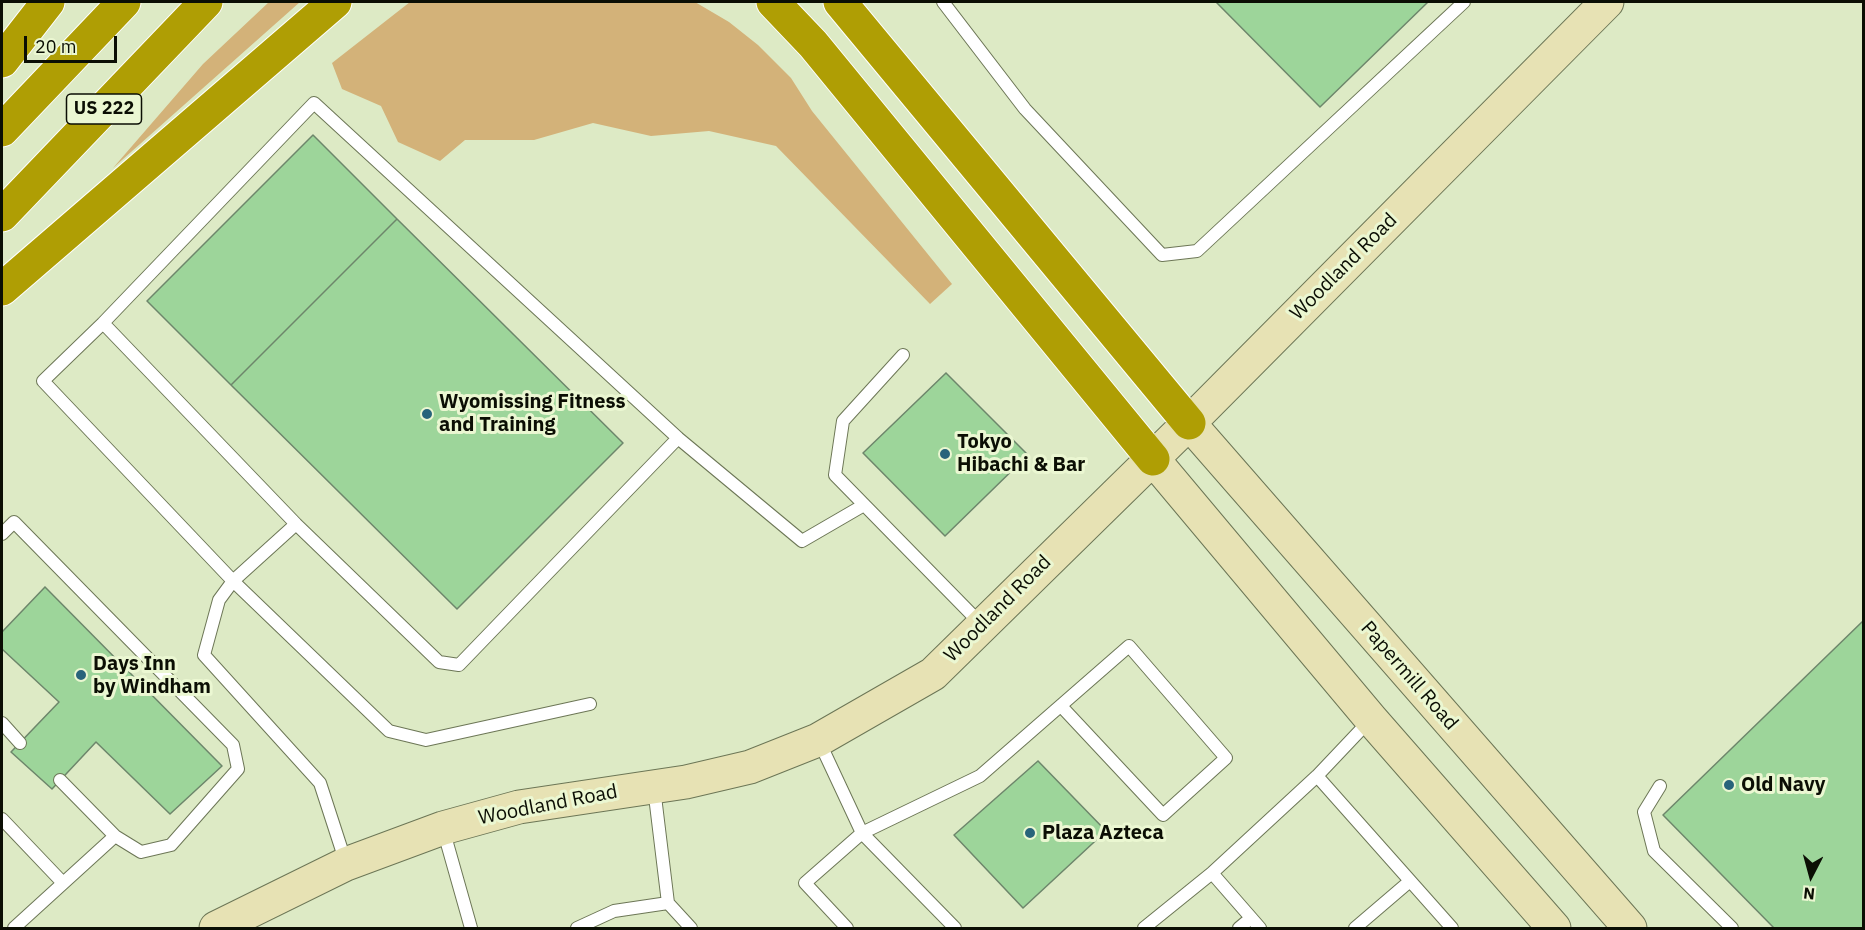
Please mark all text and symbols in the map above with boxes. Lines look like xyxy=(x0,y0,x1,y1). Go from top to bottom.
scale bar xyxy=(27,24,120,62)
text: 20 m xyxy=(35,35,77,58)
road number: US 222 xyxy=(66,94,142,124)
street label: Woodland Road xyxy=(1286,209,1402,325)
place label: Wyomissing Fitness and Training xyxy=(439,390,626,437)
marker: Wyomissing Fitness and Training xyxy=(420,407,434,421)
place label: Tokyo Hibachi & Bar xyxy=(957,430,1085,477)
marker: Tokyo Hibachi & Bar xyxy=(938,447,952,461)
street label: Woodland Road xyxy=(940,551,1056,667)
street label: Papermill Road xyxy=(1355,617,1463,735)
place label: Days Inn by Windham xyxy=(93,652,211,699)
marker: Days Inn by Windham xyxy=(74,668,88,682)
place label: Old Navy xyxy=(1741,773,1825,797)
marker: Old Navy xyxy=(1722,778,1736,792)
street label: Woodland Road xyxy=(476,780,620,830)
place label: Plaza Azteca xyxy=(1042,821,1164,845)
marker: Plaza Azteca xyxy=(1023,826,1037,840)
north arrow xyxy=(1781,846,1841,906)
text: N xyxy=(1802,883,1816,904)

